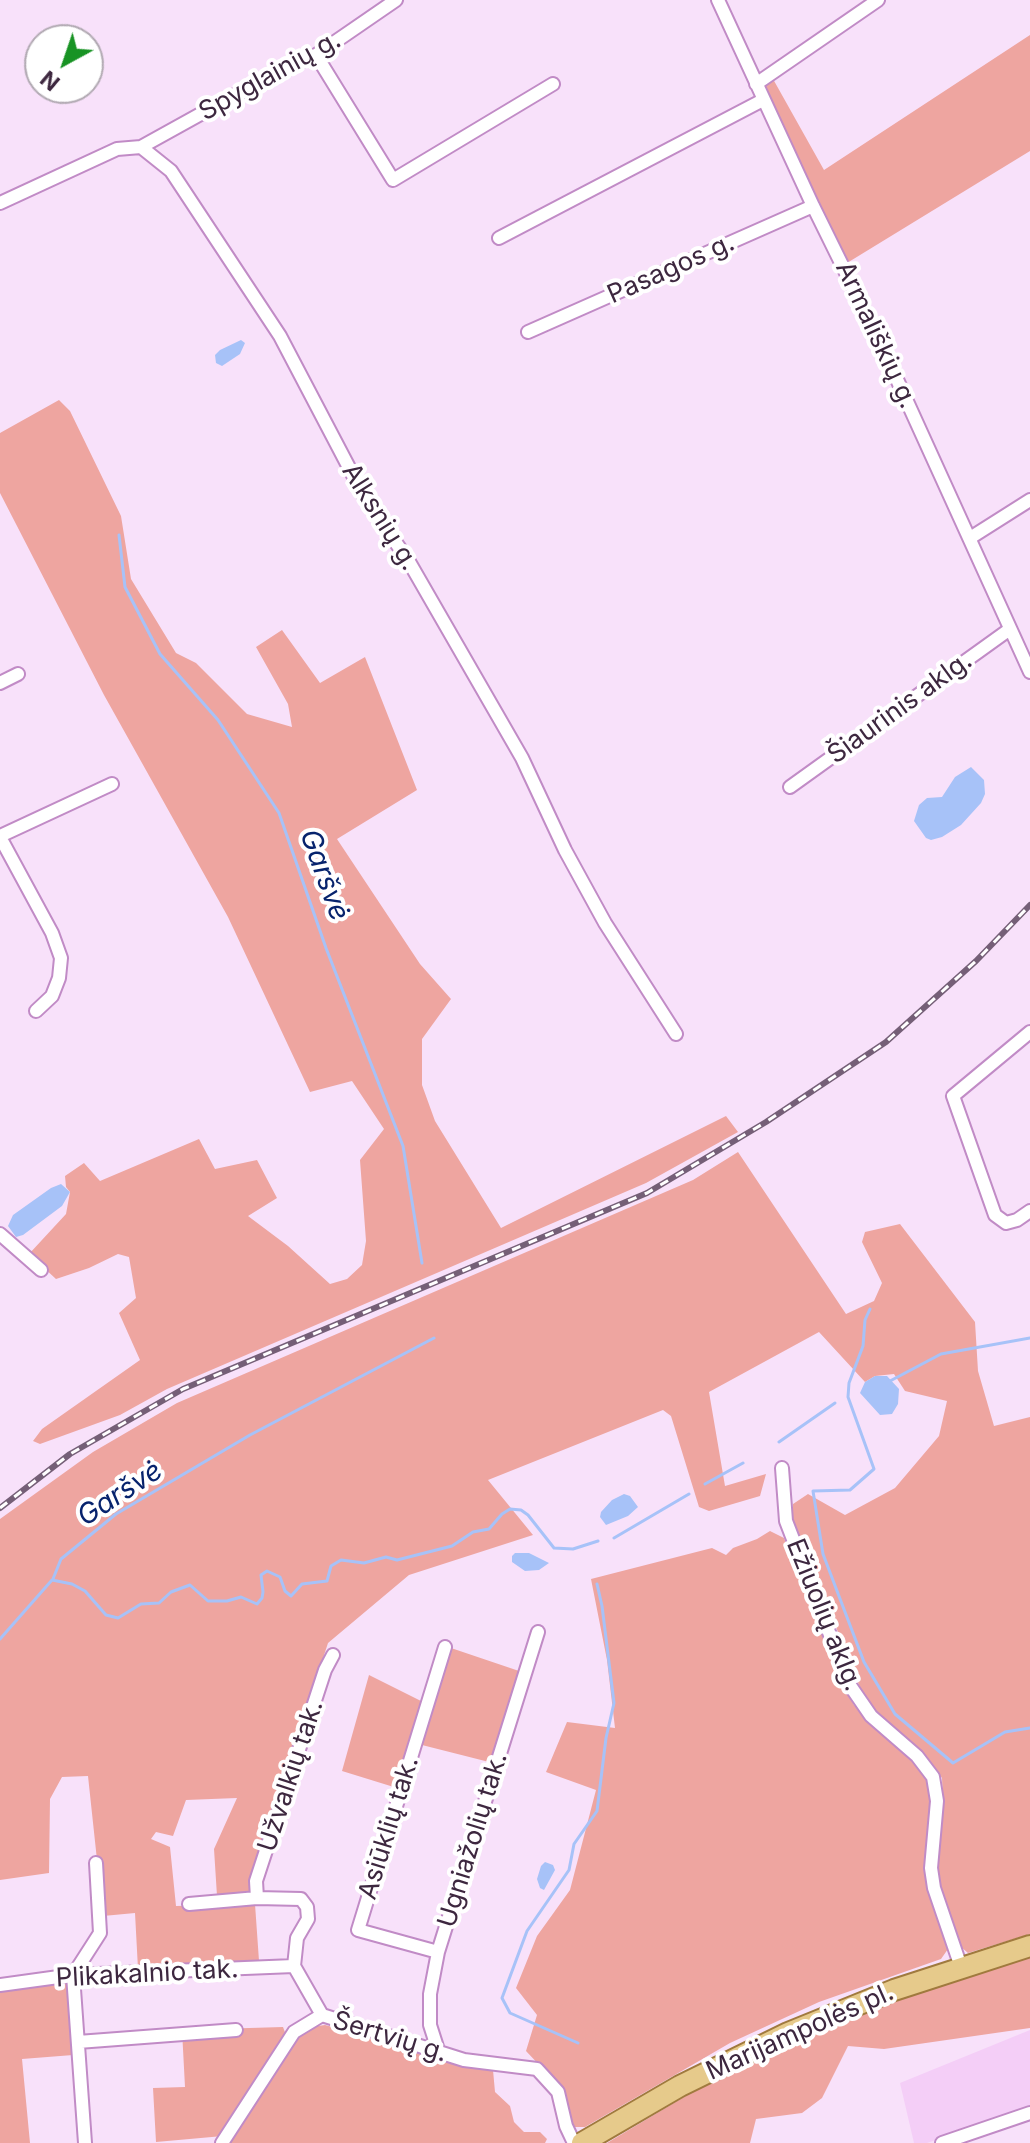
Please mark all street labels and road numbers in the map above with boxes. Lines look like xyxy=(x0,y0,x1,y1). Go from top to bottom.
street label: Spyglainių g. xyxy=(194,24,346,128)
street label: Pasagos g. xyxy=(603,227,739,311)
street label: Armališkių g. xyxy=(828,257,924,413)
street label: Alksnių g. xyxy=(335,458,425,576)
street label: Šiaurinis aklg. xyxy=(822,645,978,771)
street label: Ežiuolių aklg. xyxy=(779,1534,869,1696)
street label: Užvalkių tak. xyxy=(252,1696,330,1856)
street label: Ugniažolių tak. xyxy=(432,1749,514,1931)
street label: Asiūklių tak. xyxy=(352,1753,426,1903)
street label: Plikakalnio tak. xyxy=(55,1954,239,1994)
street label: Marijampolės pl. xyxy=(701,1977,899,2087)
street label: Šertvių g. xyxy=(329,2005,451,2069)

